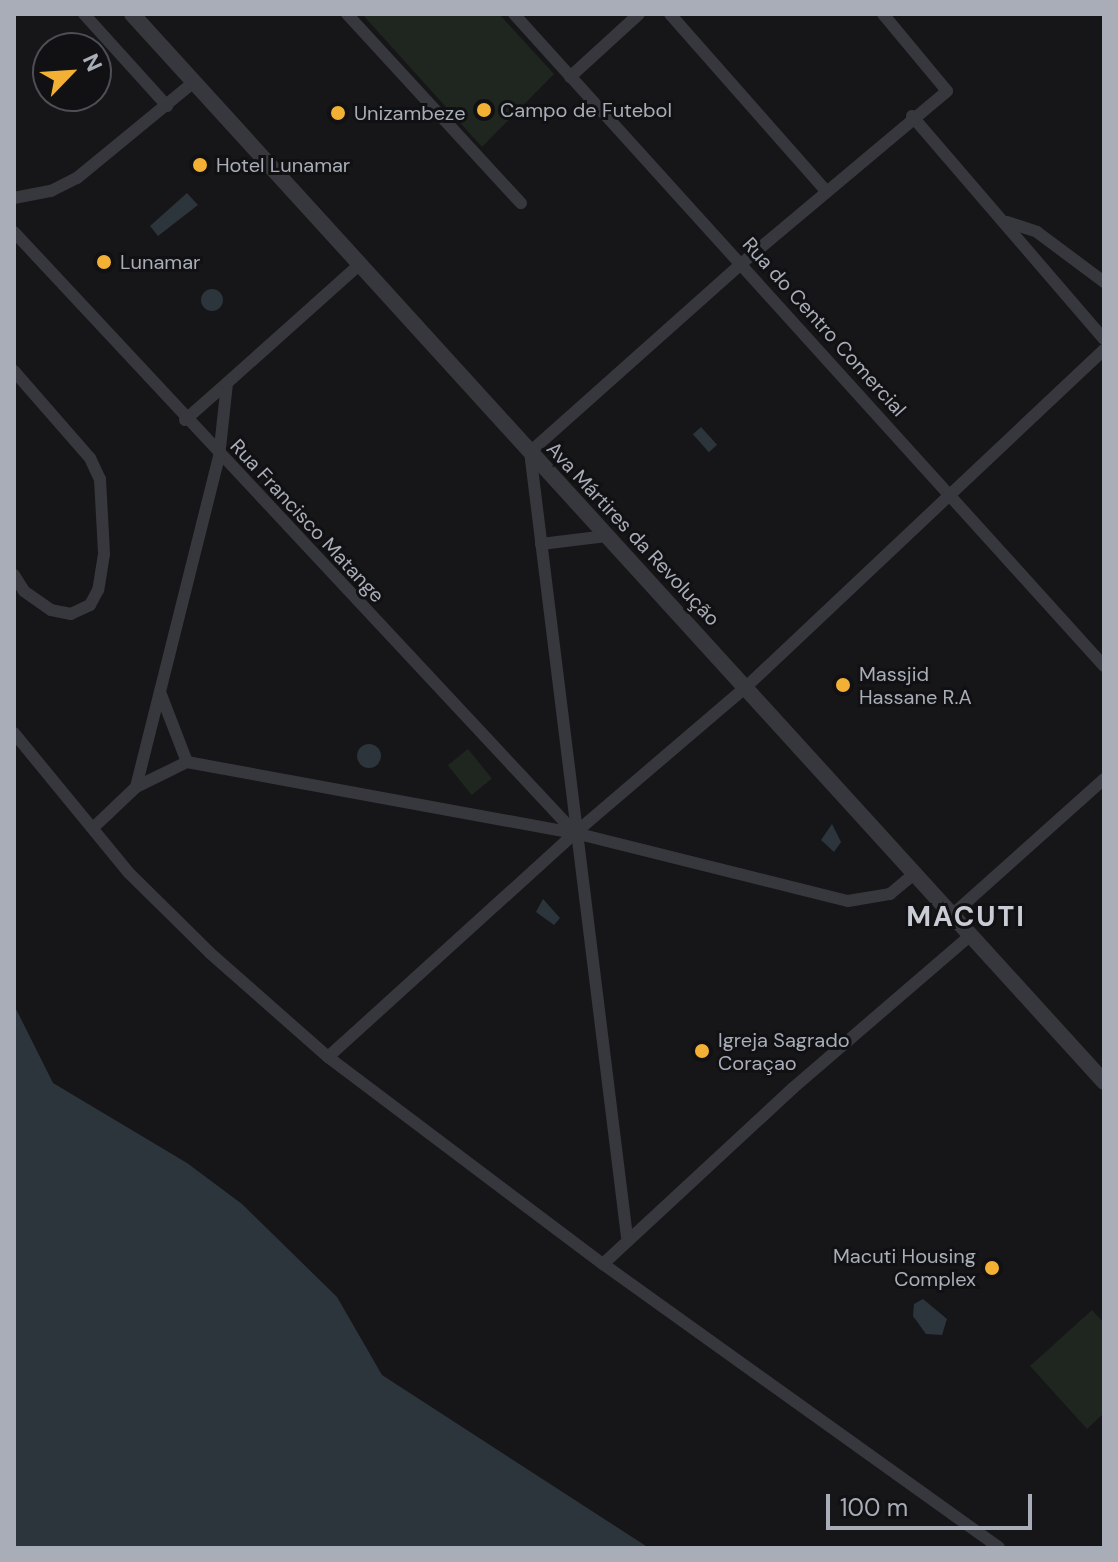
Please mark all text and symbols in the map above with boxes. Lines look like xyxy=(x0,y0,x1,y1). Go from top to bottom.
north arrow xyxy=(32,32,112,112)
text: N xyxy=(76,49,109,76)
place label: Campo de Futebol xyxy=(500,98,672,122)
place label: Unizambeze xyxy=(354,101,466,125)
marker: Campo de Futebol xyxy=(475,101,493,119)
marker: Unizambeze xyxy=(329,104,347,122)
place label: Hotel Lunamar xyxy=(216,153,350,177)
marker: Hotel Lunamar xyxy=(191,156,209,174)
street label: Rua do Centro Comercial xyxy=(737,233,911,421)
place label: Lunamar xyxy=(120,250,200,274)
marker: Lunamar xyxy=(95,253,113,271)
street label: Rua Francisco Matange xyxy=(225,434,389,608)
street label: Ava Mártires da Revolução xyxy=(541,437,725,631)
place label: Massjid Hassane R.A xyxy=(859,662,972,709)
marker: Massjid Hassane R.A xyxy=(834,676,852,694)
district label: MACUTI xyxy=(906,900,1026,934)
place label: Igreja Sagrado Coraçao xyxy=(718,1028,850,1075)
marker: Igreja Sagrado Coraçao xyxy=(693,1042,711,1060)
place label: Macuti Housing Complex xyxy=(833,1244,976,1291)
marker: Macuti Housing Complex xyxy=(983,1259,1001,1277)
scale bar xyxy=(830,1478,1036,1528)
text: 100 m xyxy=(840,1492,908,1523)

